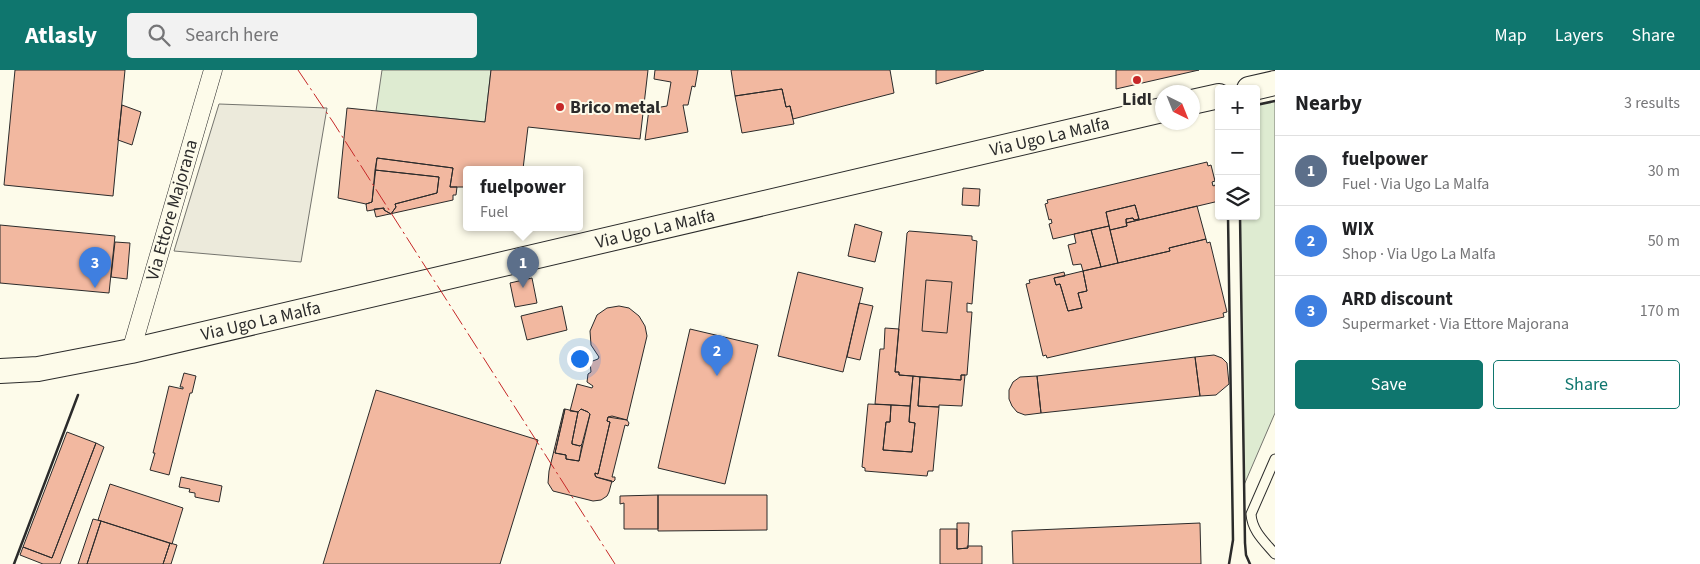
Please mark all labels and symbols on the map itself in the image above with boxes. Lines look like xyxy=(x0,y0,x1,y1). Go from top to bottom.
marker: Lidl xyxy=(1131,74,1143,86)
north arrow xyxy=(1155,85,1200,130)
place label: Lidl xyxy=(1122,87,1152,112)
place label: Brico metal xyxy=(570,95,660,120)
marker: Brico metal xyxy=(554,101,566,113)
street label: Via Ugo La Malfa xyxy=(987,110,1112,162)
street label: Via Ettore Majorana xyxy=(140,137,204,283)
street label: Via Ugo La Malfa xyxy=(593,202,717,255)
pin: 3 xyxy=(79,247,111,288)
pin: 1 xyxy=(507,247,539,288)
street label: Via Ugo La Malfa xyxy=(198,295,323,347)
pin: 2 xyxy=(701,335,733,376)
your location xyxy=(567,346,593,372)

